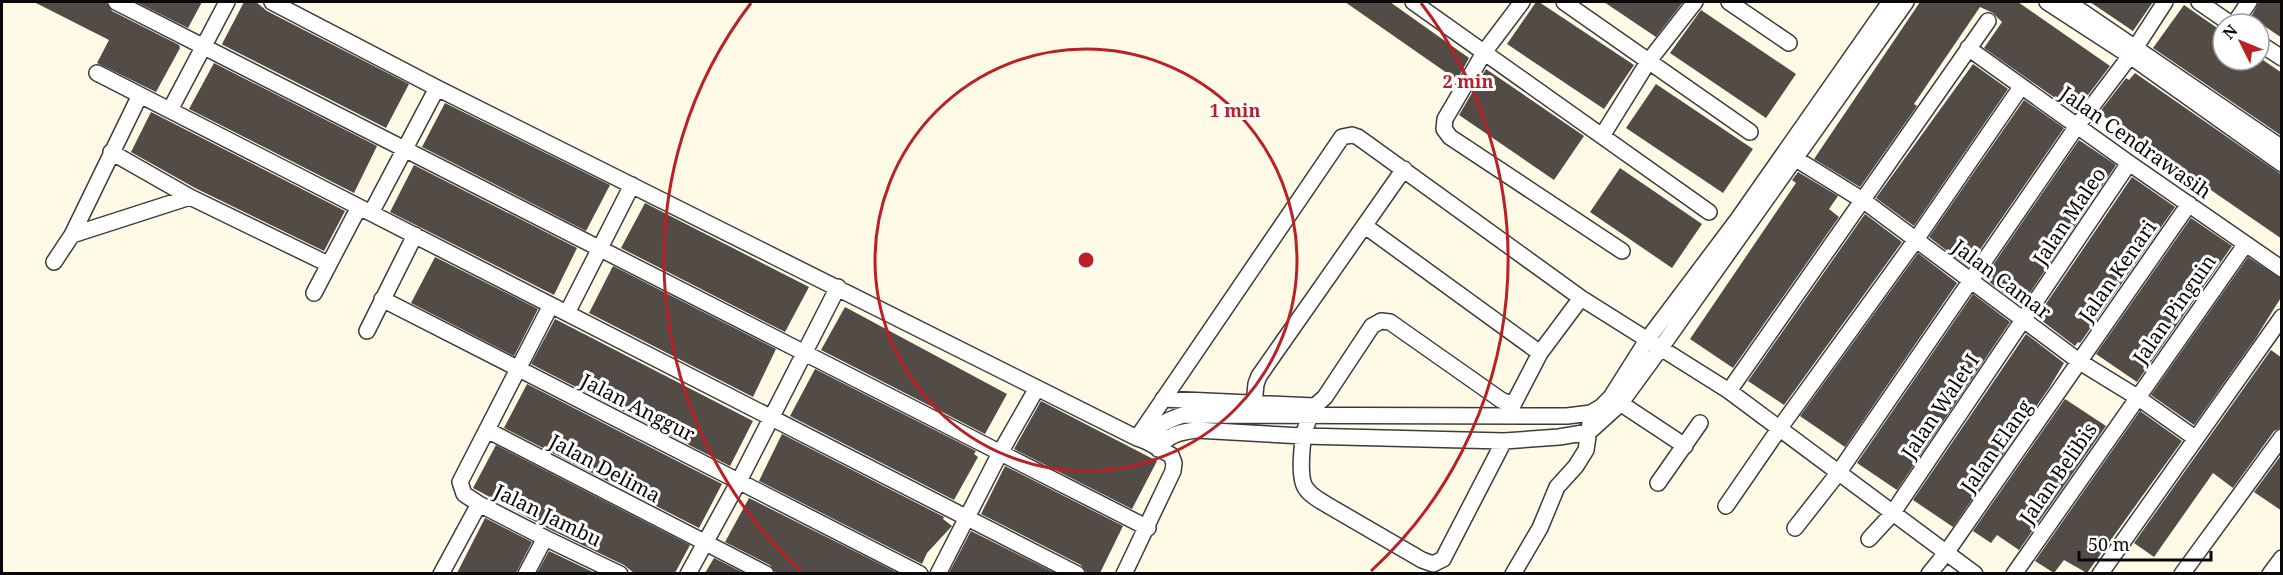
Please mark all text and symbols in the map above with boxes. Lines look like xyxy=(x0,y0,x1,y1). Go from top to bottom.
north arrow xyxy=(2211,12,2271,72)
text: N xyxy=(2218,19,2243,44)
text: 2 min xyxy=(1443,69,1493,93)
street label: Jalan Cendrawasih xyxy=(2054,79,2217,205)
text: 1 min xyxy=(1210,98,1260,122)
street label: Jalan Maleo xyxy=(2026,162,2112,271)
street label: Jalan Kenari xyxy=(2071,214,2162,328)
street label: Jalan Camar xyxy=(1946,232,2057,325)
street label: Jalan Pinguin xyxy=(2126,249,2222,370)
centre of rings xyxy=(1076,250,1096,270)
street label: Jalan Walet I xyxy=(1894,348,1985,465)
street label: Jalan Anggur xyxy=(575,366,700,448)
street label: Jalan Elang xyxy=(1954,394,2038,499)
street label: Jalan Belibis xyxy=(2013,417,2103,530)
street label: Jalan Delima xyxy=(544,427,665,509)
street label: Jalan Jambu xyxy=(489,477,606,553)
scale bar xyxy=(2079,524,2211,562)
text: 50 m xyxy=(2088,532,2130,556)

